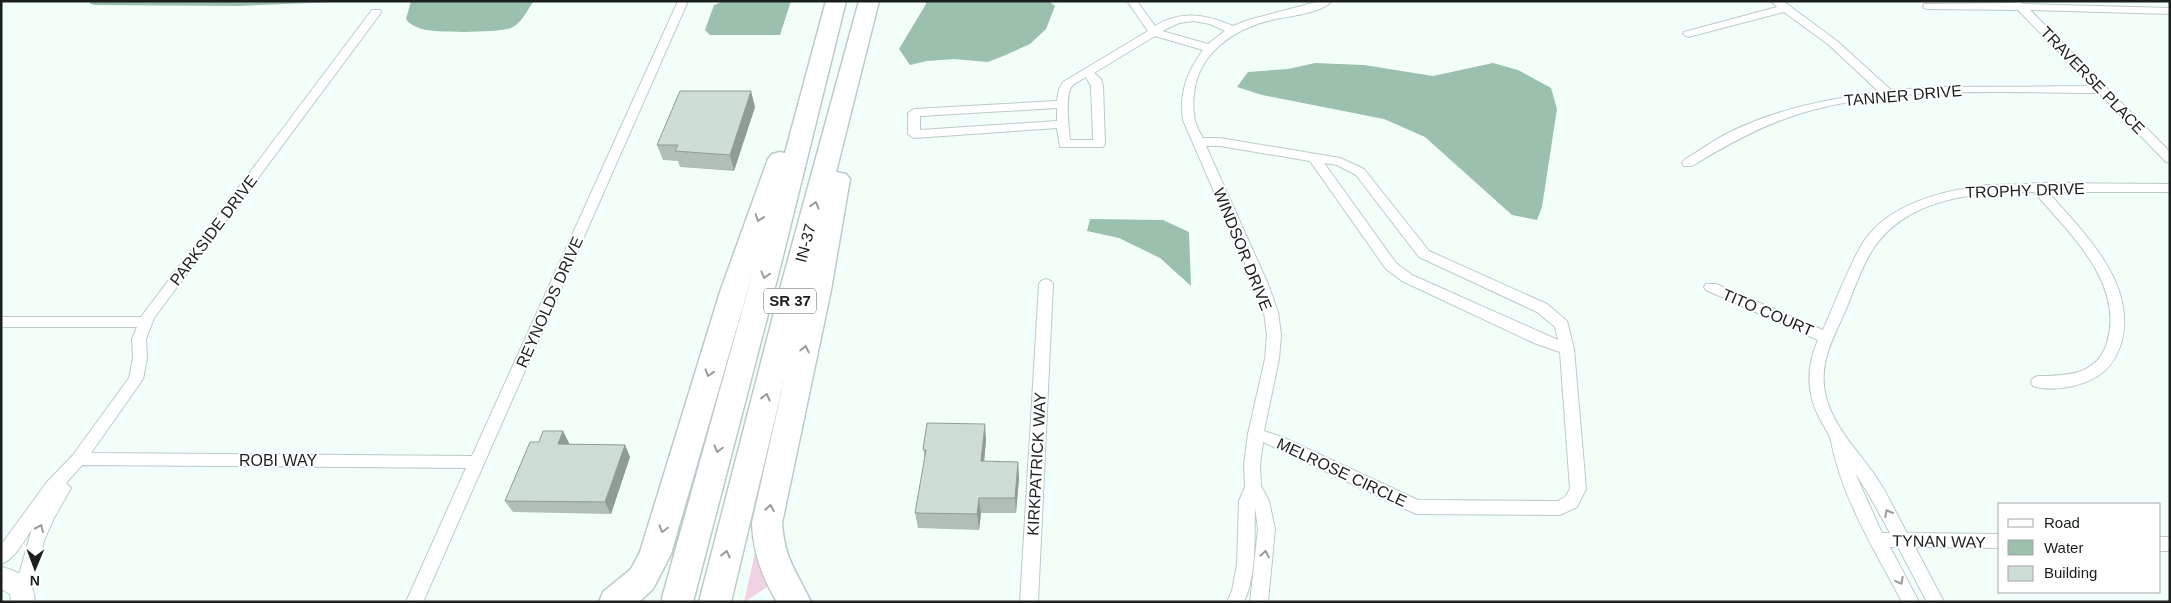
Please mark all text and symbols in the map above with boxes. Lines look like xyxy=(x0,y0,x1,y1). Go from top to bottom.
street label: TRAVERSE PLACE xyxy=(2037,23,2148,137)
street label: TANNER DRIVE xyxy=(1844,82,1963,109)
street label: PARKSIDE DRIVE xyxy=(167,172,260,289)
street label: TROPHY DRIVE xyxy=(1965,180,2085,201)
street label: WINDSOR DRIVE xyxy=(1210,185,1275,313)
one-way arrow xyxy=(809,201,820,210)
one-way arrow xyxy=(755,214,765,222)
street label: IN-37 xyxy=(792,222,819,264)
street label: REYNOLDS DRIVE xyxy=(513,234,586,370)
one-way arrow xyxy=(761,271,771,279)
street label: TITO COURT xyxy=(1720,286,1816,339)
road number: SR 37 xyxy=(764,288,816,314)
one-way arrow xyxy=(799,344,810,353)
one-way arrow xyxy=(705,369,715,377)
one-way arrow xyxy=(760,392,771,401)
street label: KIRKPATRICK WAY xyxy=(1024,392,1049,536)
street label: MELROSE CIRCLE xyxy=(1274,435,1409,510)
one-way arrow xyxy=(713,445,724,454)
street label: ROBI WAY xyxy=(239,452,317,469)
one-way arrow xyxy=(764,503,774,512)
legend xyxy=(1998,503,2161,593)
one-way arrow xyxy=(1884,509,1894,518)
text: Road xyxy=(2044,514,2080,531)
one-way arrow xyxy=(33,524,44,533)
one-way arrow xyxy=(659,524,669,533)
street label: TYNAN WAY xyxy=(1892,532,1986,551)
text: Water xyxy=(2044,539,2083,556)
north arrow xyxy=(10,543,60,593)
one-way arrow xyxy=(1260,549,1270,558)
one-way arrow xyxy=(721,551,731,559)
text: Building xyxy=(2044,564,2097,581)
text: N xyxy=(30,573,40,589)
one-way arrow xyxy=(1894,576,1904,585)

